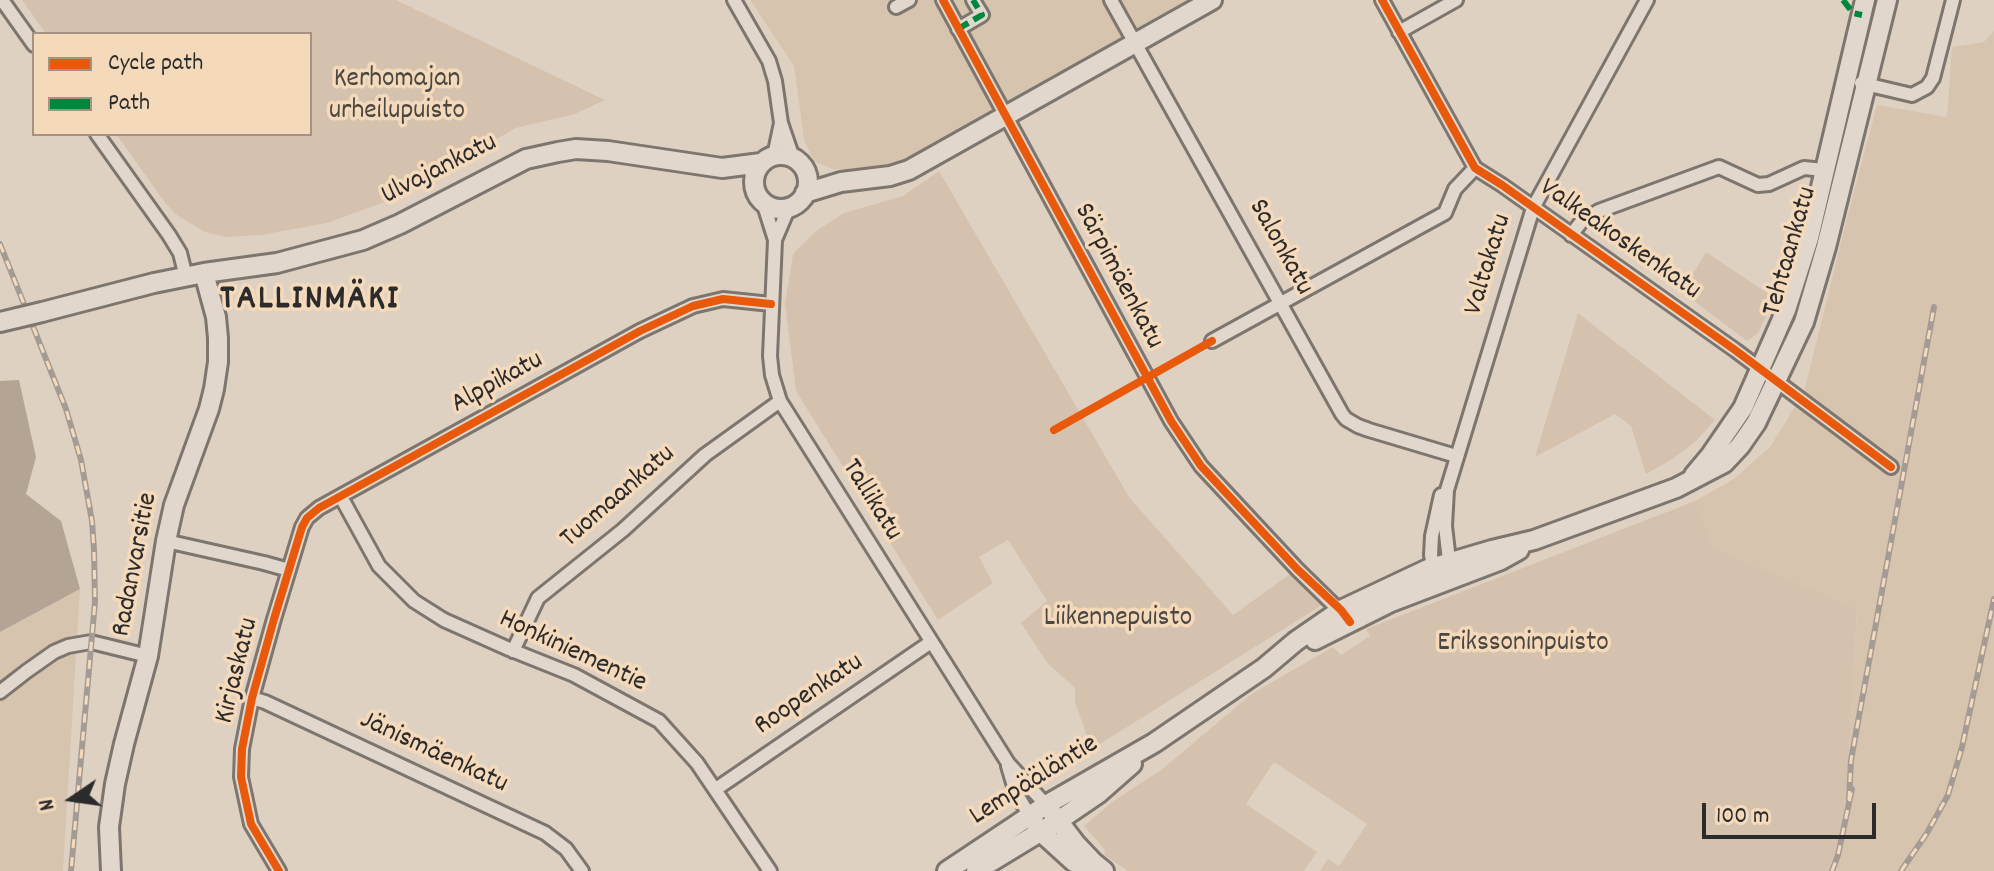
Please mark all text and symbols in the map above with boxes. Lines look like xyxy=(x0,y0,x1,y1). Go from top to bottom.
legend xyxy=(32,32,312,136)
text: Cycle path xyxy=(108,47,203,81)
park label: Kerhomajan urheilupuisto xyxy=(329,64,465,130)
text: Path xyxy=(108,87,150,121)
street label: Ulvajankatu xyxy=(377,128,503,214)
street label: Valkeakoskenkatu xyxy=(1532,173,1706,309)
street label: Tehtaankatu xyxy=(1758,183,1826,321)
street label: Salonkatu xyxy=(1239,194,1319,302)
street label: Särpimäenkatu xyxy=(1065,198,1169,356)
street label: Valtakatu xyxy=(1459,210,1521,320)
district label: TALLINMÄKI xyxy=(220,280,400,324)
street label: Alppikatu xyxy=(446,345,550,423)
street label: Tuomaankatu xyxy=(555,439,683,557)
street label: Tallikatu xyxy=(832,454,908,548)
street label: Radanvarsitie xyxy=(107,490,167,640)
park label: Liikennepuisto xyxy=(1044,603,1192,637)
street label: Honkiniementie xyxy=(493,604,651,702)
street label: Kirjaskatu xyxy=(210,615,268,727)
park label: Erikssoninpuisto xyxy=(1437,628,1609,662)
street label: Roopenkatu xyxy=(749,647,871,745)
street label: Jänismäenkatu xyxy=(354,705,512,803)
street label: Lempääläntie xyxy=(965,729,1105,835)
north arrow xyxy=(32,759,112,839)
scale bar xyxy=(1706,787,1880,837)
text: N xyxy=(32,796,64,813)
text: 100 m xyxy=(1716,800,1769,834)

